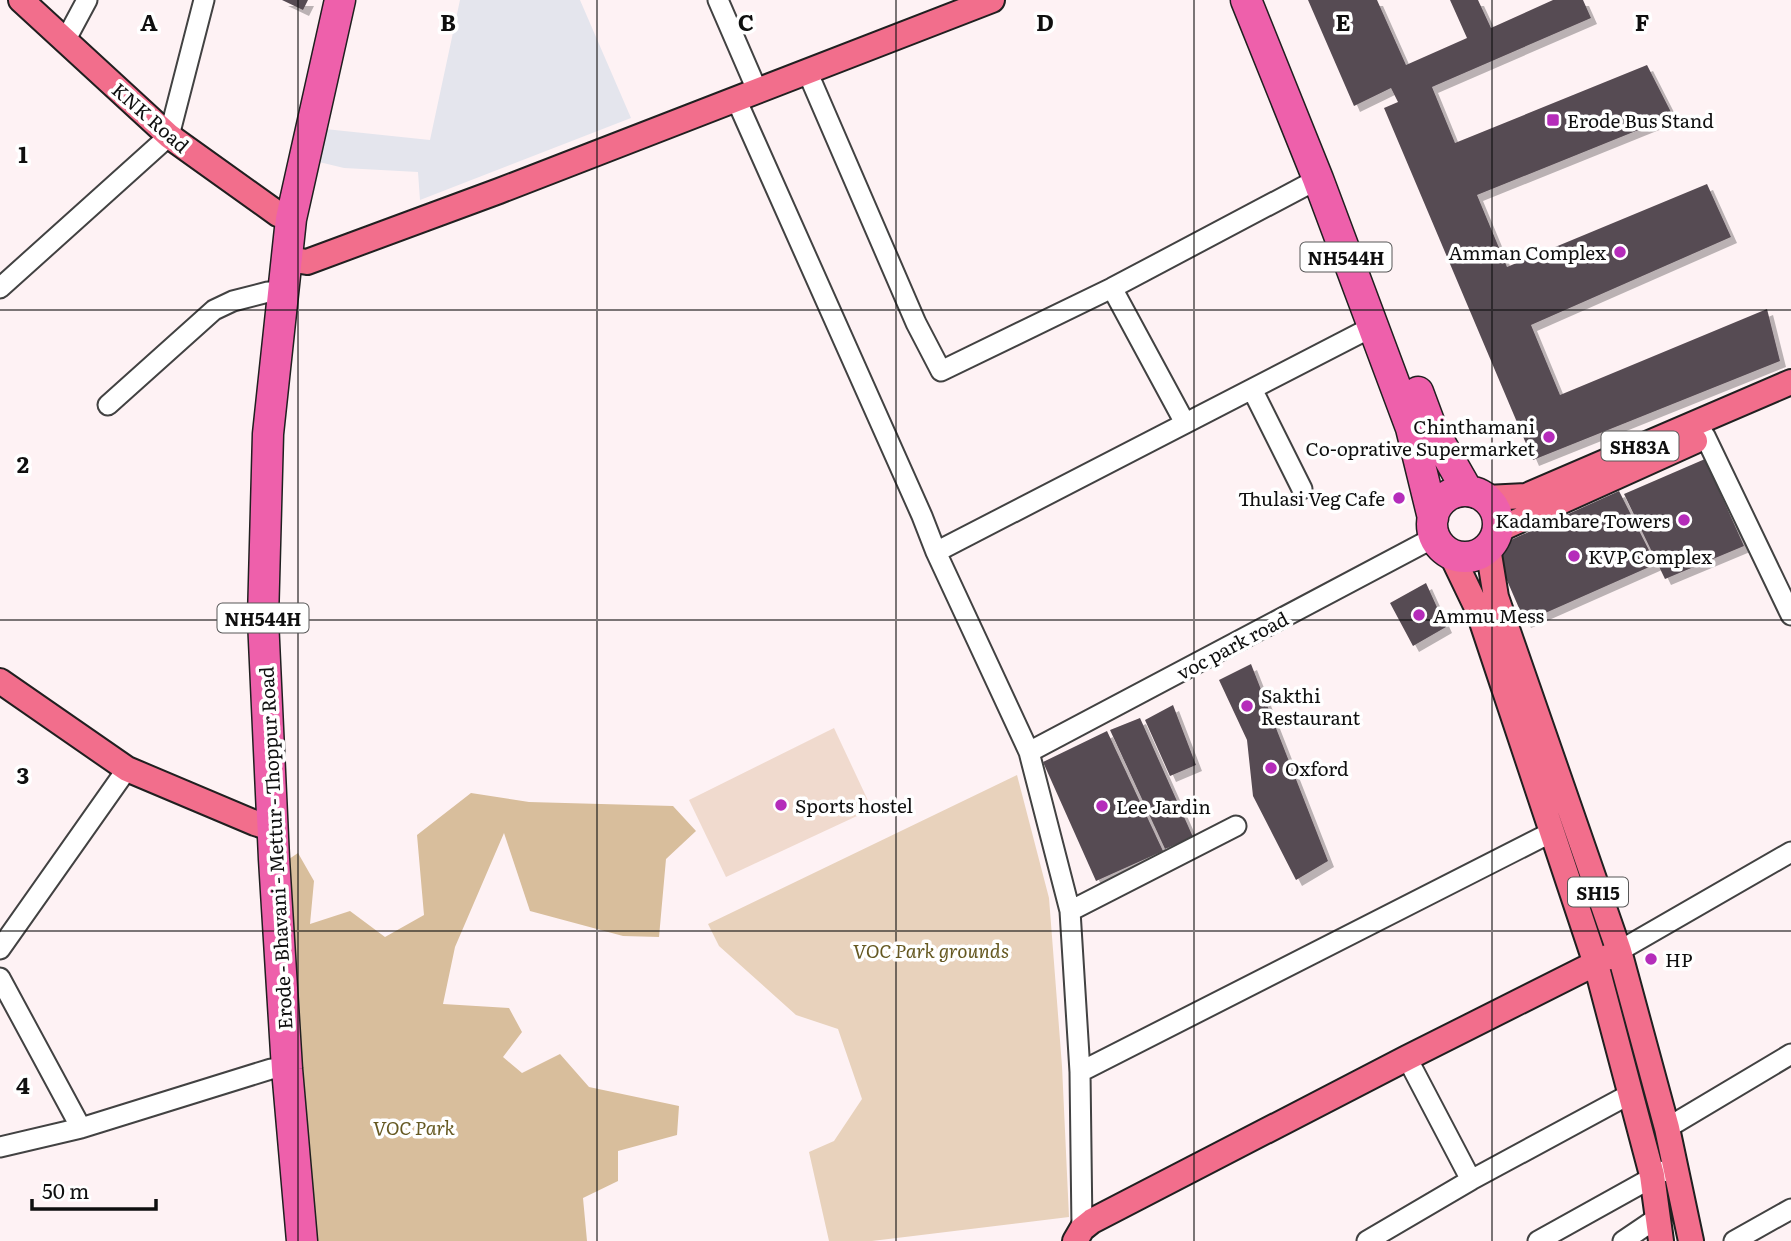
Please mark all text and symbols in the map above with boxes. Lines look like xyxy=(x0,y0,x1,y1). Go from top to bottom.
text: A xyxy=(140,4,158,38)
text: B xyxy=(440,4,456,38)
text: C xyxy=(738,4,754,38)
text: D xyxy=(1036,4,1054,38)
text: E xyxy=(1335,4,1351,38)
text: F xyxy=(1635,4,1650,38)
street label: KNK Road xyxy=(106,75,196,159)
place label: Erode Bus Stand xyxy=(1567,106,1714,134)
marker: Erode Bus Stand xyxy=(1545,112,1561,128)
text: 1 xyxy=(18,136,28,170)
place label: Amman Complex xyxy=(1449,238,1606,266)
road number: NH544H xyxy=(1300,243,1392,272)
marker: Amman Complex xyxy=(1612,244,1628,260)
place label: Chinthamani Co-oprative Supermarket xyxy=(1306,412,1535,462)
marker: Chinthamani Co-oprative Supermarket xyxy=(1541,429,1557,445)
road number: SH83A xyxy=(1602,432,1678,461)
text: 2 xyxy=(17,446,29,480)
place label: Thulasi Veg Cafe xyxy=(1238,484,1385,512)
marker: Thulasi Veg Cafe xyxy=(1391,490,1407,506)
place label: Kadambare Towers xyxy=(1495,506,1670,534)
marker: Kadambare Towers xyxy=(1676,512,1692,528)
place label: KVP Complex xyxy=(1588,542,1712,570)
marker: KVP Complex xyxy=(1566,548,1582,564)
place label: Ammu Mess xyxy=(1433,601,1544,629)
road number: NH544H xyxy=(218,604,308,632)
street label: voc park road xyxy=(1171,604,1293,686)
marker: Ammu Mess xyxy=(1411,607,1427,623)
street label: Erode - Bhavani - Mettur - Thoppur Road xyxy=(251,665,298,1030)
place label: Sakthi Restaurant xyxy=(1261,681,1361,731)
marker: Sakthi Restaurant xyxy=(1239,698,1255,714)
place label: Oxford xyxy=(1285,754,1349,782)
text: 3 xyxy=(17,757,29,791)
marker: Oxford xyxy=(1263,760,1279,776)
place label: Sports hostel xyxy=(795,791,913,819)
place label: Lee Jardin xyxy=(1116,792,1211,820)
marker: Sports hostel xyxy=(773,797,789,813)
marker: Lee Jardin xyxy=(1094,798,1110,814)
road number: SH15 xyxy=(1568,878,1628,906)
park label: VOC Park grounds xyxy=(853,936,1009,964)
place label: HP xyxy=(1665,945,1692,973)
marker: HP xyxy=(1643,951,1659,967)
text: 4 xyxy=(16,1067,30,1101)
park label: VOC Park xyxy=(373,1113,456,1141)
scale bar xyxy=(32,1168,156,1212)
text: 50 m xyxy=(42,1174,89,1205)

